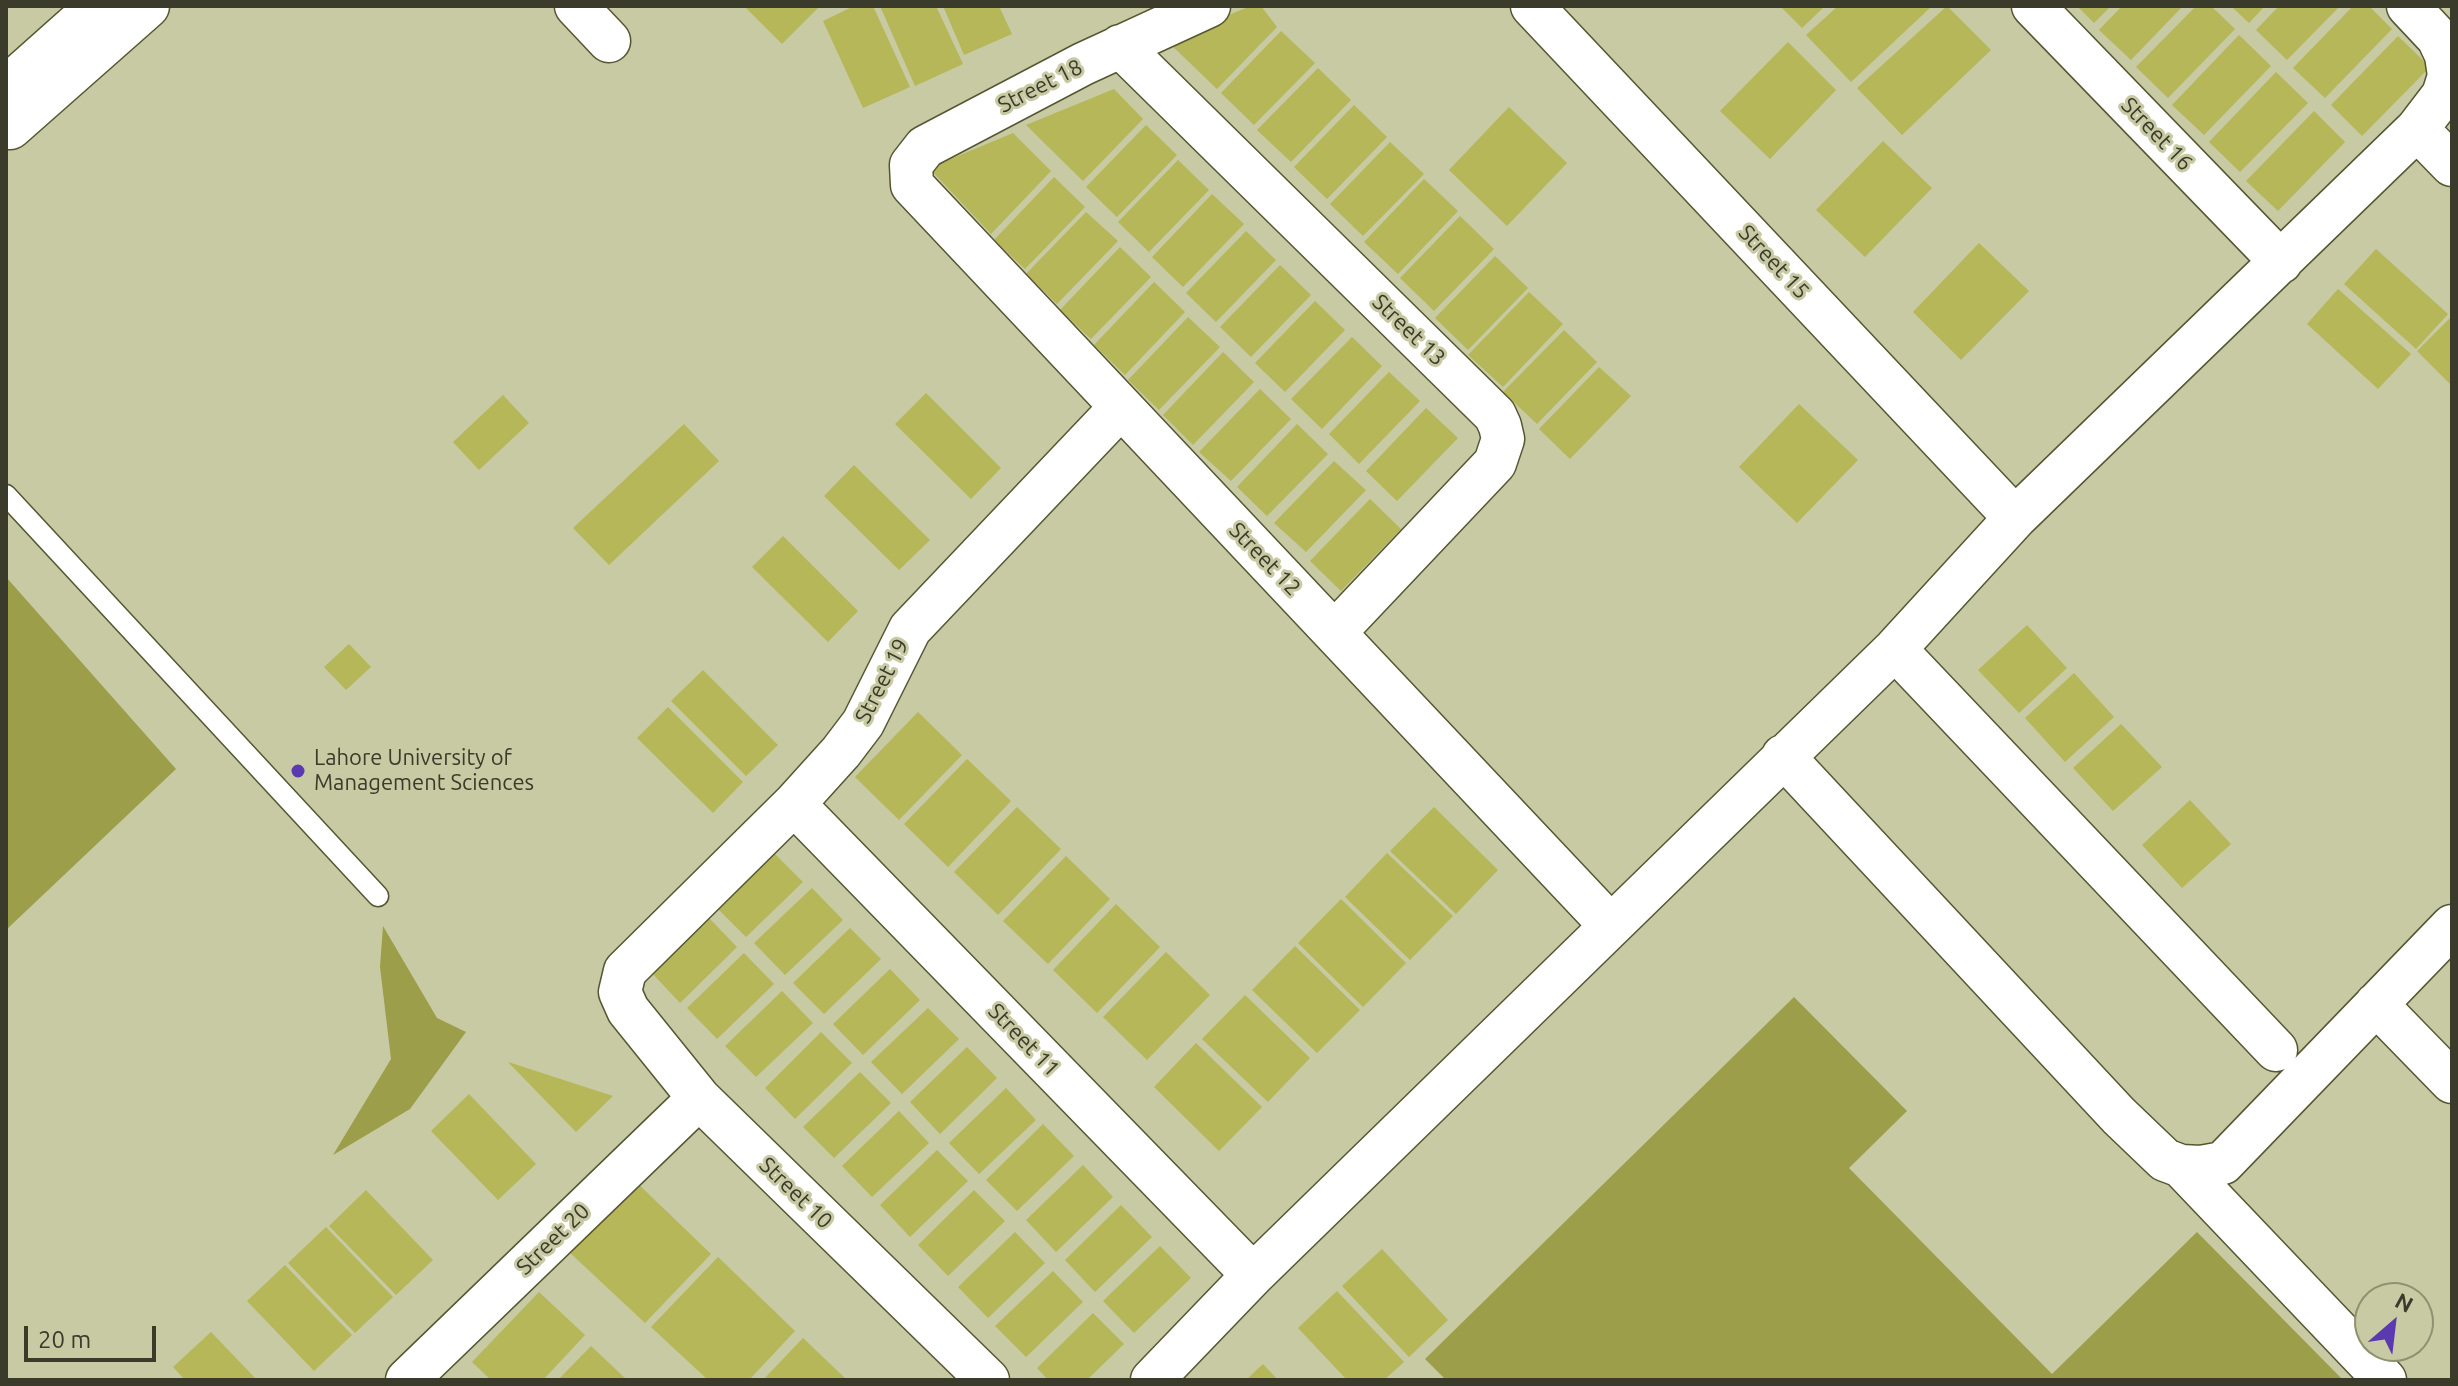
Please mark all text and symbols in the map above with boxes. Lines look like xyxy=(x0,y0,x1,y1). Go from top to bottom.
street label: Street 18 xyxy=(993,54,1087,118)
street label: Street 16 xyxy=(2116,92,2198,176)
street label: Street 15 xyxy=(1733,220,1815,304)
street label: Street 13 xyxy=(1367,289,1451,371)
street label: Street 12 xyxy=(1224,517,1306,601)
street label: Street 19 xyxy=(850,634,914,728)
place label: Lahore University of Management Sciences xyxy=(314,745,534,796)
marker: Lahore University of Management Sciences xyxy=(289,762,307,780)
street label: Street 11 xyxy=(983,998,1065,1082)
street label: Street 10 xyxy=(754,1152,838,1234)
street label: Street 20 xyxy=(511,1198,595,1280)
north arrow xyxy=(2354,1282,2434,1362)
text: N xyxy=(2391,1287,2418,1317)
scale bar xyxy=(28,1310,160,1360)
text: 20 m xyxy=(38,1326,91,1353)

